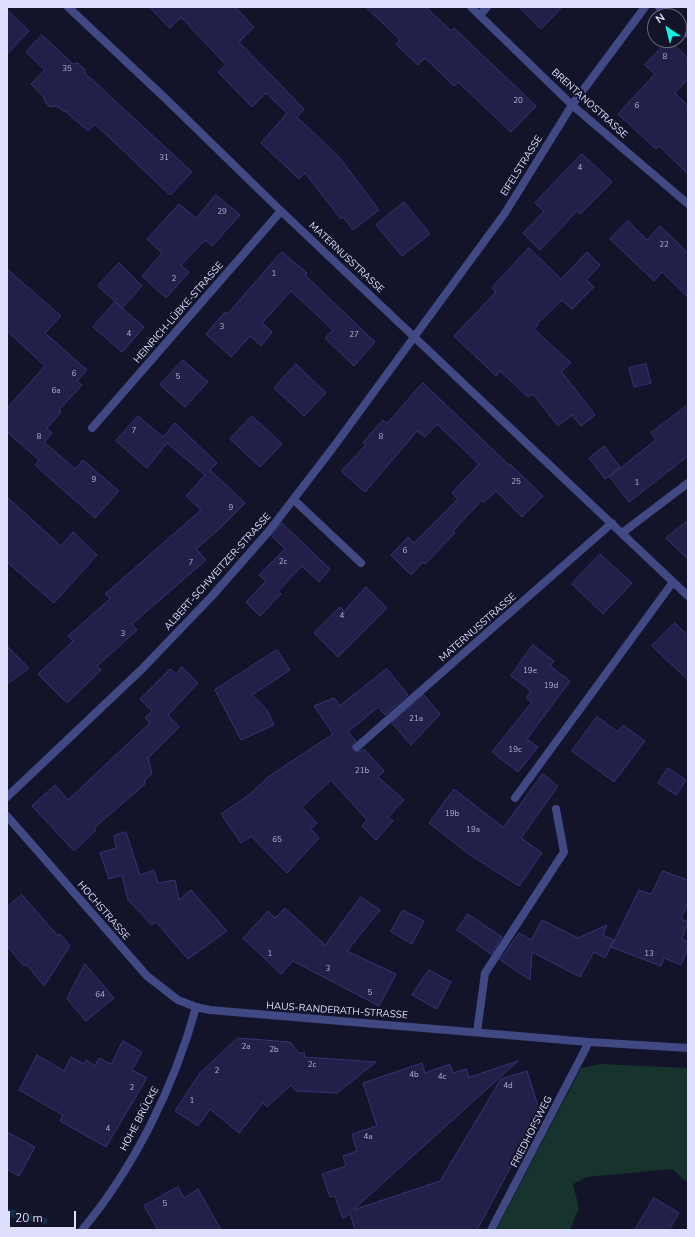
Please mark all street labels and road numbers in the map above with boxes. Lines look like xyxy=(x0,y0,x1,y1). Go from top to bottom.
street label: BRENTANOSTRASSE xyxy=(548,67,630,141)
street label: EIFELSTRASSE xyxy=(499,134,545,198)
street label: MATERNUSSTRASSE xyxy=(306,220,386,296)
street label: HEINRICH-LÜBKE-STRASSE xyxy=(132,260,226,366)
street label: ALBERT-SCHWEITZER-STRASSE xyxy=(162,511,274,633)
street label: MATERNUSSTRASSE xyxy=(437,591,519,665)
street label: HOCHSTRASSE xyxy=(74,879,132,943)
street label: HAUS-RANDERATH-STRASSE xyxy=(266,1000,408,1022)
street label: HOHE BRÜCKE xyxy=(118,1085,162,1153)
street label: FRIEDHOFSWEG xyxy=(509,1094,555,1170)

